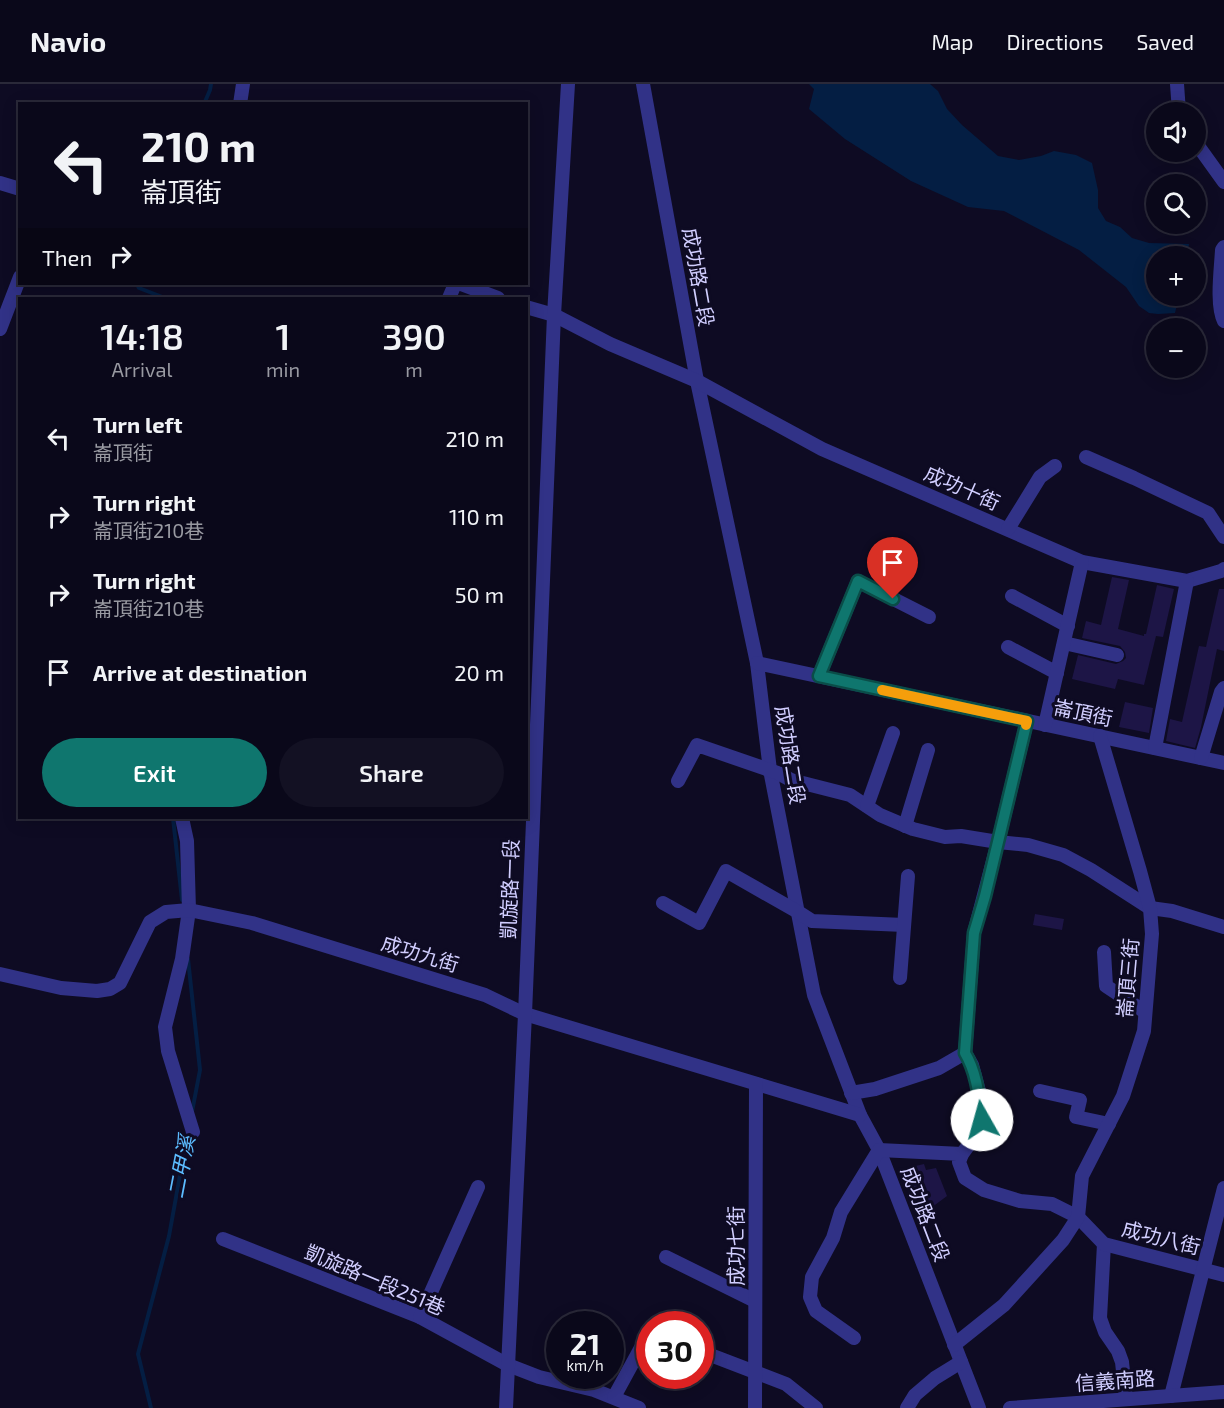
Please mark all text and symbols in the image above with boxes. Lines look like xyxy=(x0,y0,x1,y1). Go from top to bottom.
text: Navio xyxy=(30,24,106,58)
text: Map xyxy=(931,29,974,54)
text: Directions xyxy=(1007,29,1103,54)
text: Saved xyxy=(1136,29,1194,54)
map controls xyxy=(1146,102,1206,378)
button: sound xyxy=(1146,102,1206,162)
text: 210 m xyxy=(141,120,256,170)
icon: left xyxy=(42,126,120,204)
button: search xyxy=(1146,174,1206,234)
text: 崙頂街 xyxy=(141,175,222,207)
street label: 成功路二段 xyxy=(678,226,719,328)
icon: right xyxy=(104,240,137,273)
text: Then xyxy=(42,244,92,270)
button: + xyxy=(1146,246,1206,306)
text: 14:18 xyxy=(100,314,184,357)
text: 1 xyxy=(276,314,291,357)
text: 390 xyxy=(382,314,446,357)
button: − xyxy=(1146,318,1206,378)
text: Arrival xyxy=(112,357,172,381)
text: min xyxy=(266,357,300,381)
text: m xyxy=(405,357,423,381)
text: Turn left xyxy=(93,411,182,437)
icon: left xyxy=(42,422,75,455)
text: 210 m xyxy=(445,425,504,451)
text: 崙頂街 xyxy=(93,440,153,464)
street label: 成功十街 xyxy=(921,460,1004,514)
text: Turn right xyxy=(93,489,195,515)
icon: right xyxy=(42,500,75,533)
text: 110 m xyxy=(449,503,504,529)
text: 崙頂街210巷 xyxy=(93,518,204,542)
pin xyxy=(867,537,918,599)
icon: arrive xyxy=(876,546,909,579)
text: Turn right xyxy=(93,567,195,593)
icon: right xyxy=(42,578,75,611)
text: 50 m xyxy=(455,581,504,607)
text: 崙頂街210巷 xyxy=(93,596,204,620)
icon: arrive xyxy=(42,656,75,689)
text: Arrive at destination xyxy=(93,659,307,685)
text: 20 m xyxy=(454,659,504,685)
street label: 崙頂街 xyxy=(1051,694,1115,730)
street label: 成功路二段 xyxy=(771,704,811,806)
button: Exit xyxy=(42,738,267,807)
button: Share xyxy=(279,738,504,807)
street label: 凱旋路一段 xyxy=(495,839,523,939)
street label: 成功九街 xyxy=(379,930,462,976)
street label: 崙頂三街 xyxy=(1112,937,1142,1019)
position arrow xyxy=(950,1088,1014,1152)
water label: 二甲溪 xyxy=(162,1130,199,1200)
street label: 成功路二段 xyxy=(897,1163,955,1265)
street label: 成功七街 xyxy=(723,1206,747,1286)
street label: 成功八街 xyxy=(1120,1216,1203,1258)
street label: 凱旋路一段251巷 xyxy=(302,1239,449,1319)
speed limit sign: 30 xyxy=(636,1311,714,1389)
text: 21 xyxy=(570,1325,600,1361)
text: km/h xyxy=(566,1356,604,1374)
street label: 信義南路 xyxy=(1074,1365,1156,1395)

